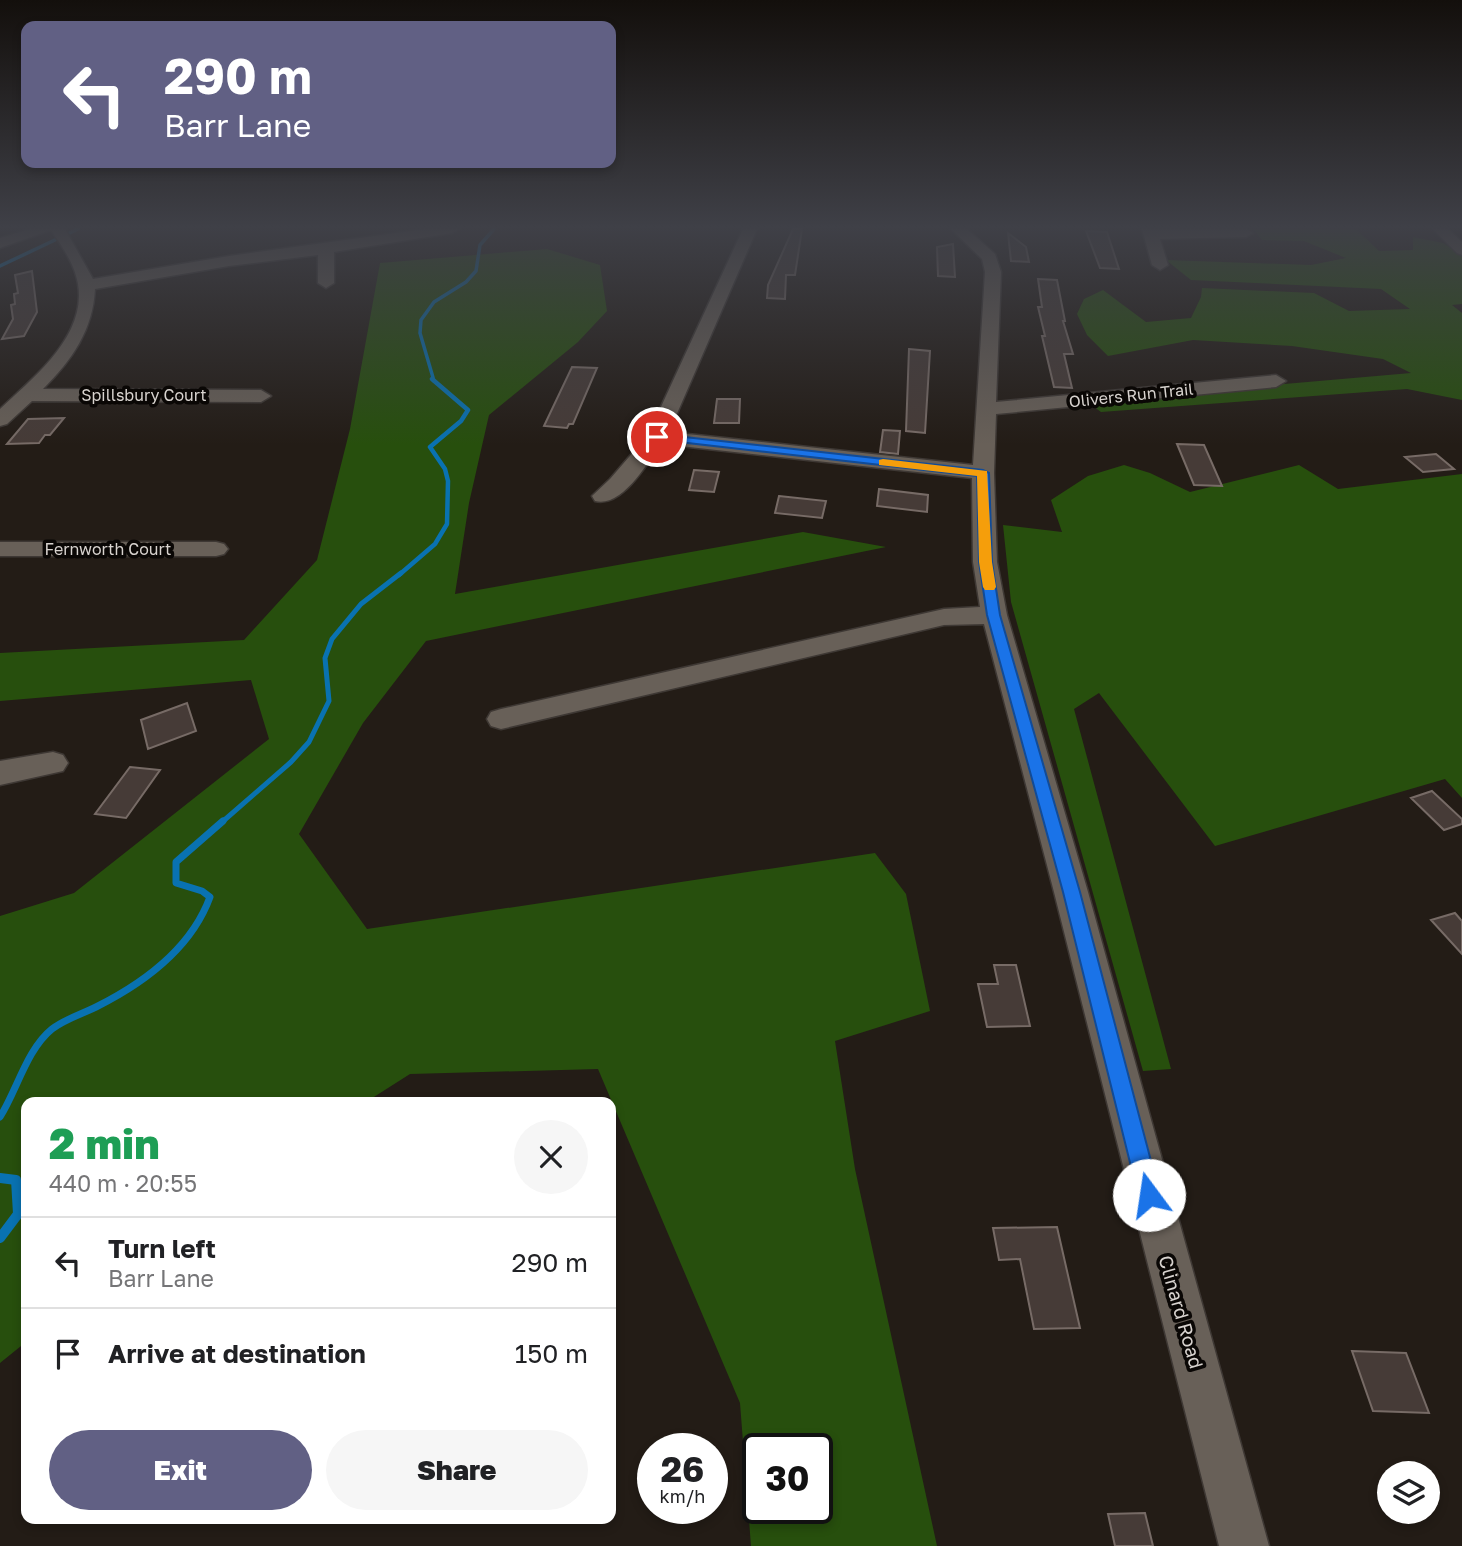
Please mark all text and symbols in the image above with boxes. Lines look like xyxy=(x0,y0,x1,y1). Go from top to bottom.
text: 290 m xyxy=(164,46,312,105)
icon: left xyxy=(49,49,140,140)
text: Barr Lane xyxy=(164,106,311,144)
street label: Olivers Run Trail xyxy=(1068,379,1194,411)
street label: Spillsbury Court xyxy=(81,385,207,405)
pin xyxy=(627,407,687,467)
icon: arrive xyxy=(638,418,676,456)
street label: Fernworth Court xyxy=(45,539,171,559)
text: 2 min xyxy=(49,1118,160,1168)
button: close xyxy=(514,1120,588,1194)
position arrow xyxy=(1112,1158,1186,1232)
text: 440 m · 20:55 xyxy=(49,1169,197,1197)
text: Turn left xyxy=(108,1233,216,1264)
icon: left xyxy=(49,1244,87,1282)
text: 290 m xyxy=(512,1247,588,1278)
street label: Clinard Road xyxy=(1154,1253,1209,1371)
text: Barr Lane xyxy=(108,1264,214,1292)
icon: arrive xyxy=(49,1335,87,1373)
text: Arrive at destination xyxy=(108,1338,366,1369)
text: 150 m xyxy=(515,1338,588,1369)
button: Exit xyxy=(49,1430,312,1510)
button: Share xyxy=(326,1430,588,1510)
speed limit sign: 30 xyxy=(742,1433,833,1524)
text: 26 xyxy=(661,1448,704,1490)
map controls xyxy=(1377,1461,1440,1524)
button: layers xyxy=(1377,1461,1440,1524)
text: km/h xyxy=(660,1485,705,1507)

